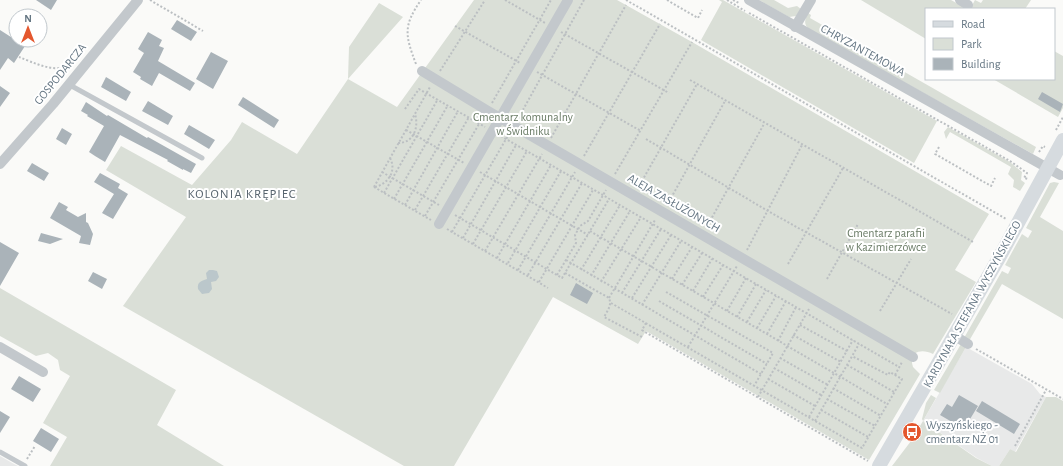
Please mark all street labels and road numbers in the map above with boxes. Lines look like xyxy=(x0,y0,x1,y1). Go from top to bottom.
street label: CHRYZANTEMOWA xyxy=(819,22,907,78)
street label: GOSPODARCZA xyxy=(32,41,88,107)
street label: ALEJA ZASŁUŻONYCH xyxy=(626,171,723,234)
street label: KARDYNAŁA STEFANA WYSZYŃSKIEGO xyxy=(920,218,1023,389)

